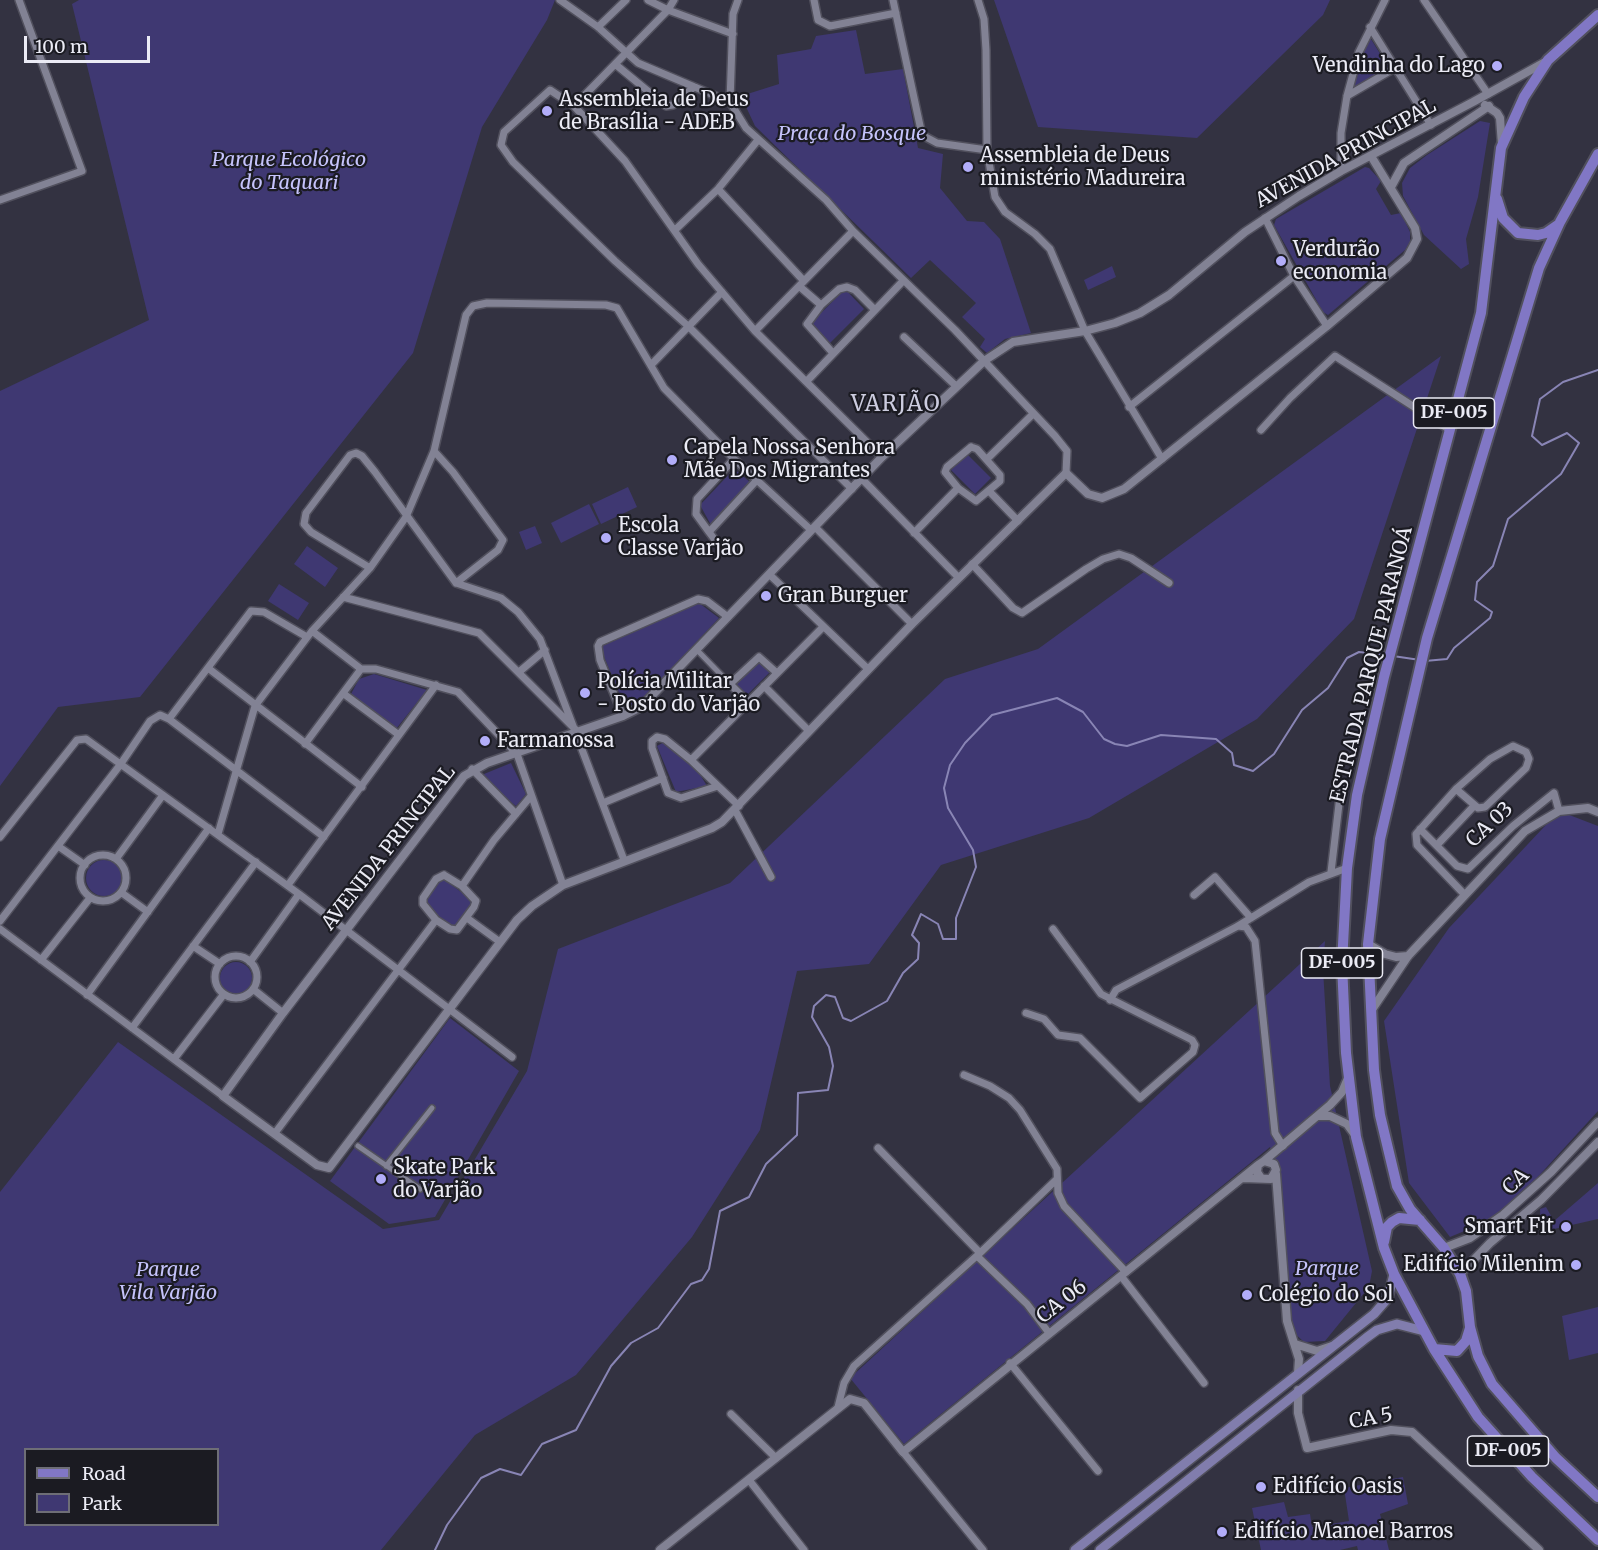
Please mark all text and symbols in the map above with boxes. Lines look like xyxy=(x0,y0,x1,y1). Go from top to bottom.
scale bar xyxy=(27,24,153,62)
text: 100 m xyxy=(35,35,88,58)
place label: Vendinha do Lago xyxy=(1313,54,1485,78)
marker: Vendinha do Lago xyxy=(1490,59,1504,73)
place label: Assembleia de Deus de Brasília - ADEB xyxy=(559,88,749,135)
street label: AVENIDA PRINCIPAL xyxy=(1252,94,1440,214)
marker: Assembleia de Deus de Brasília - ADEB xyxy=(540,104,554,118)
park label: Praça do Bosque xyxy=(778,122,926,146)
place label: Assembleia de Deus ministério Madureira xyxy=(980,144,1185,191)
park label: Parque Ecológico do Taquari xyxy=(212,148,366,195)
marker: Assembleia de Deus ministério Madureira xyxy=(961,160,975,174)
place label: Verdurão economia xyxy=(1293,238,1387,285)
marker: Verdurão economia xyxy=(1274,254,1288,268)
district label: VARJÃO xyxy=(851,392,941,418)
road number: DF-005 xyxy=(1414,398,1494,428)
place label: Capela Nossa Senhora Mãe Dos Migrantes xyxy=(684,436,895,483)
marker: Capela Nossa Senhora Mãe Dos Migrantes xyxy=(665,453,679,467)
place label: Escola Classe Varjão xyxy=(618,514,743,561)
street label: ESTRADA PARQUE PARANOÁ xyxy=(1326,524,1418,806)
marker: Escola Classe Varjão xyxy=(599,531,613,545)
place label: Gran Burguer xyxy=(778,584,908,608)
marker: Gran Burguer xyxy=(759,589,773,603)
place label: Polícia Militar - Posto do Varjão xyxy=(597,670,760,717)
marker: Polícia Militar - Posto do Varjão xyxy=(578,686,592,700)
place label: Farmanossa xyxy=(497,729,614,753)
marker: Farmanossa xyxy=(478,734,492,748)
street label: AVENIDA PRINCIPAL xyxy=(317,761,461,935)
street label: CA 03 xyxy=(1462,797,1518,853)
road number: DF-005 xyxy=(1302,948,1382,978)
place label: Skate Park do Varjão xyxy=(393,1156,495,1203)
street label: CA xyxy=(1498,1164,1534,1200)
marker: Skate Park do Varjão xyxy=(374,1172,388,1186)
place label: Smart Fit xyxy=(1464,1215,1554,1239)
marker: Smart Fit xyxy=(1559,1220,1573,1234)
place label: Edifício Milenim xyxy=(1403,1253,1564,1277)
park label: Parque xyxy=(1295,1257,1359,1281)
park label: Parque Vila Varjão xyxy=(119,1258,217,1305)
marker: Edifício Milenim xyxy=(1569,1258,1583,1272)
street label: CA 06 xyxy=(1032,1275,1092,1329)
place label: Colégio do Sol xyxy=(1259,1283,1394,1307)
marker: Colégio do Sol xyxy=(1240,1288,1254,1302)
street label: CA 5 xyxy=(1347,1403,1395,1435)
road number: DF-005 xyxy=(1468,1436,1549,1466)
legend xyxy=(24,1448,219,1526)
text: Road xyxy=(82,1462,126,1485)
place label: Edifício Oasis xyxy=(1273,1475,1403,1499)
marker: Edifício Oasis xyxy=(1254,1480,1268,1494)
text: Park xyxy=(82,1492,122,1515)
place label: Edifício Manoel Barros xyxy=(1234,1520,1453,1544)
marker: Edifício Manoel Barros xyxy=(1215,1525,1229,1539)

